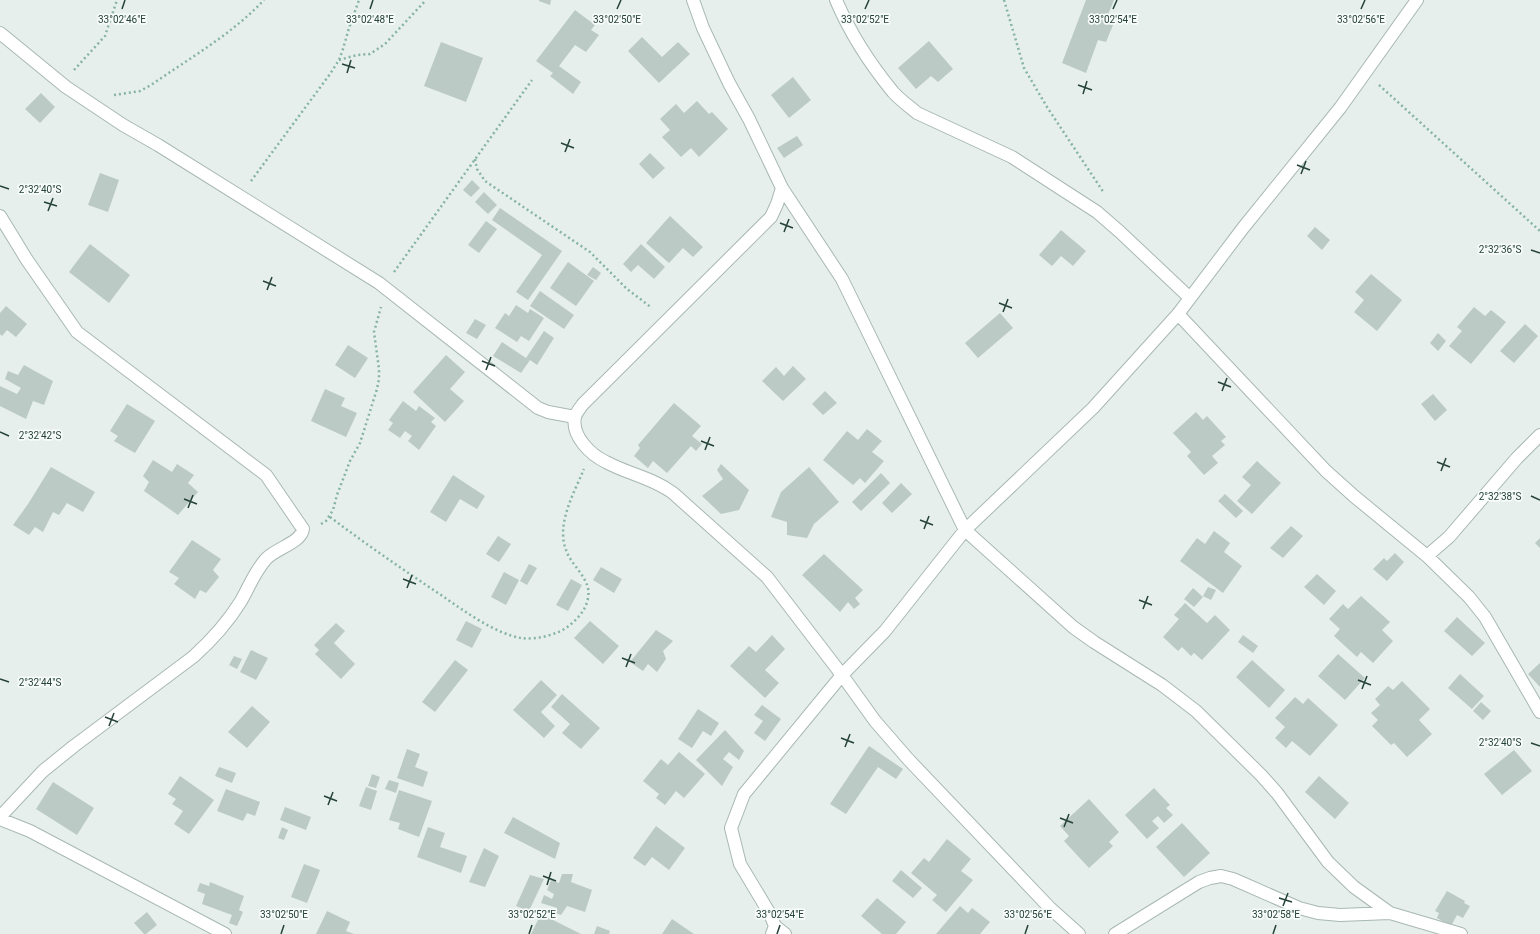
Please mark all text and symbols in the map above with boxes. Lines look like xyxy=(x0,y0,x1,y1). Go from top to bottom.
text: 33°02'46"E xyxy=(98,14,146,25)
text: 33°02'48"E xyxy=(346,14,394,25)
text: 33°02'50"E xyxy=(593,14,641,25)
text: 33°02'52"E xyxy=(841,14,889,25)
text: 33°02'54"E xyxy=(1089,14,1137,25)
text: 33°02'56"E xyxy=(1337,14,1385,25)
text: 2°32'40"S xyxy=(19,184,61,195)
text: 2°32'36"S xyxy=(1479,244,1521,255)
text: 2°32'42"S xyxy=(19,430,61,441)
text: 2°32'38"S xyxy=(1479,491,1521,502)
text: 2°32'44"S xyxy=(19,677,61,688)
text: 2°32'40"S xyxy=(1479,737,1521,748)
text: 33°02'50"E xyxy=(260,909,308,920)
text: 33°02'52"E xyxy=(508,909,556,920)
text: 33°02'54"E xyxy=(756,909,804,920)
text: 33°02'56"E xyxy=(1004,909,1052,920)
text: 33°02'58"E xyxy=(1252,909,1300,920)

